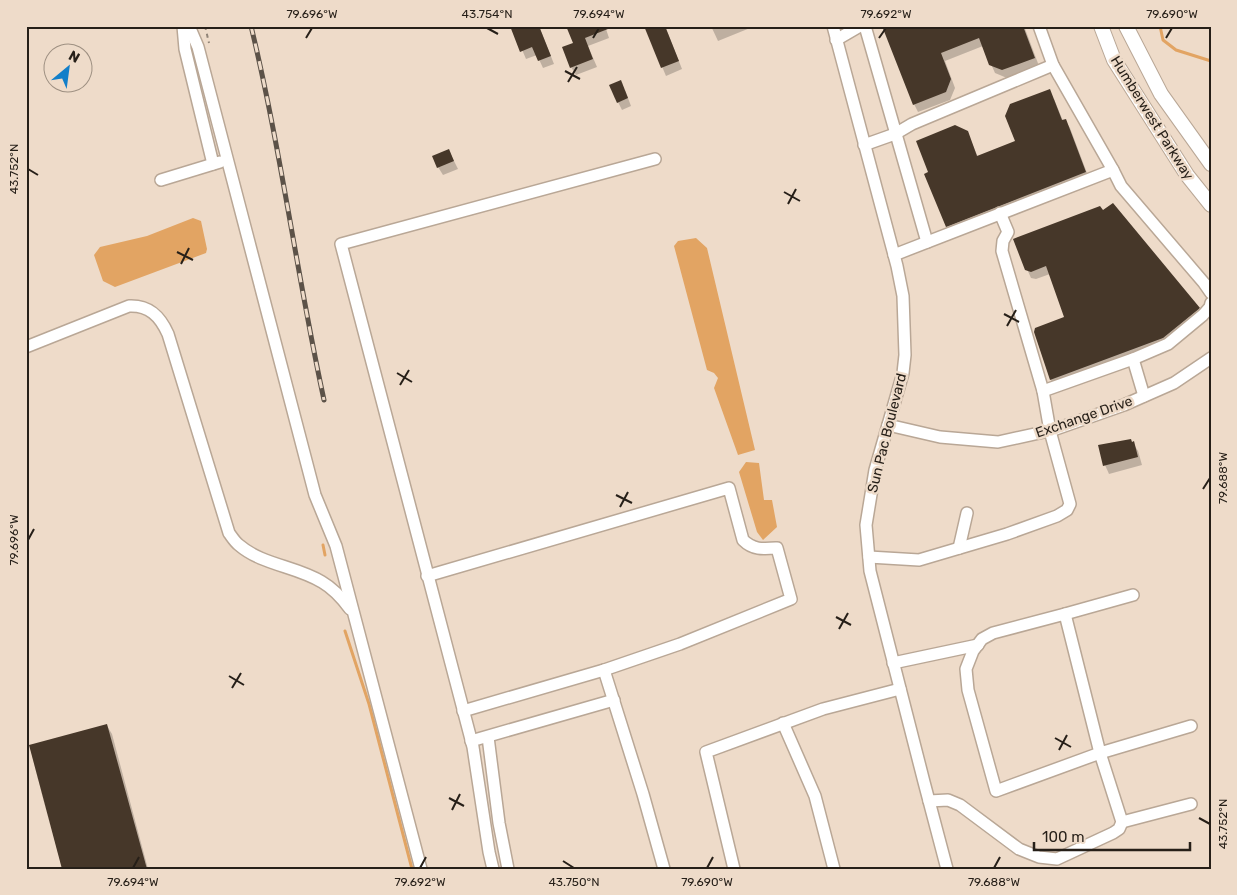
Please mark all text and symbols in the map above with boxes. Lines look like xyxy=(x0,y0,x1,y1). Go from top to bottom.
text: 79.696°W xyxy=(286,7,338,21)
text: 43.754°N xyxy=(461,7,513,21)
text: 79.694°W xyxy=(573,7,625,21)
text: 79.692°W xyxy=(860,7,912,21)
text: 79.690°W xyxy=(1146,7,1198,21)
north arrow xyxy=(42,42,92,92)
text: N xyxy=(66,47,83,67)
street label: Humberwest Parkway xyxy=(1107,53,1197,183)
text: 43.752°N xyxy=(7,144,21,194)
street label: Sun Pac Boulevard xyxy=(864,372,910,494)
street label: Exchange Drive xyxy=(1033,392,1135,442)
text: 79.688°W xyxy=(1216,452,1230,504)
text: 79.696°W xyxy=(7,514,21,566)
text: 43.752°N xyxy=(1216,799,1230,849)
scale bar xyxy=(1034,820,1191,852)
text: 100 m xyxy=(1042,828,1084,846)
text: 79.694°W xyxy=(107,875,159,889)
text: 79.692°W xyxy=(394,875,446,889)
text: 43.750°N xyxy=(548,875,600,889)
text: 79.690°W xyxy=(681,875,733,889)
text: 79.688°W xyxy=(968,875,1020,889)

